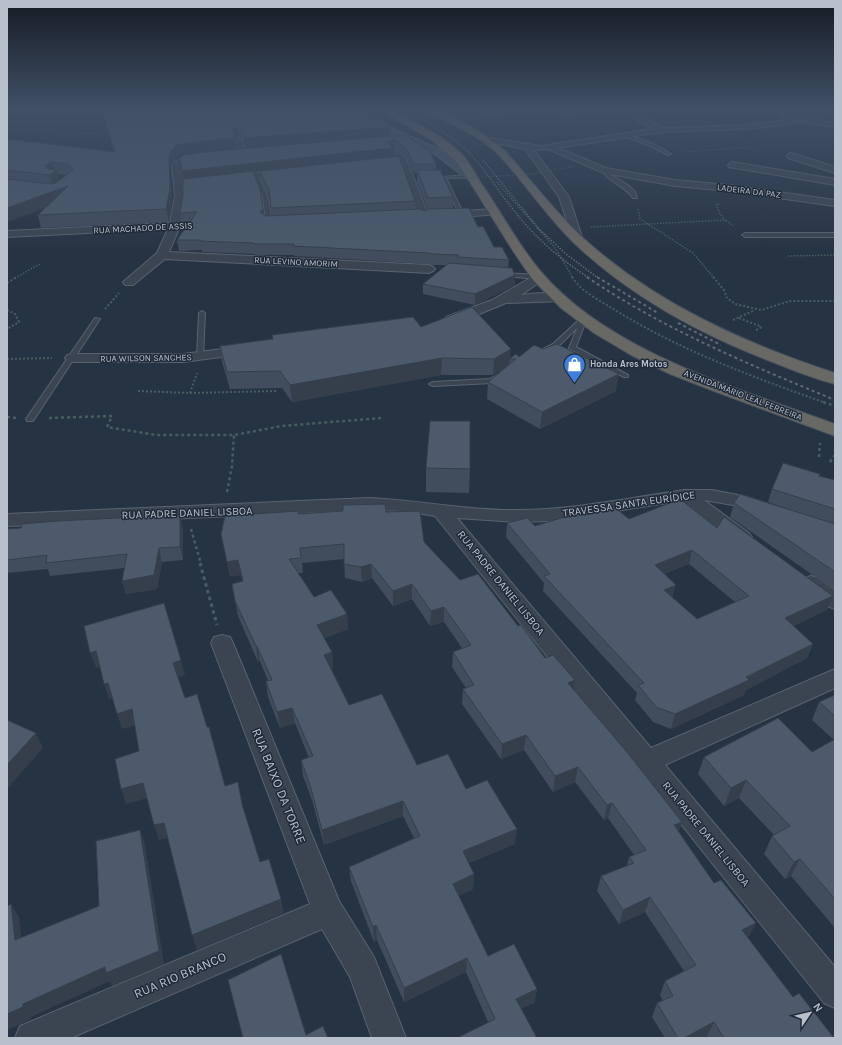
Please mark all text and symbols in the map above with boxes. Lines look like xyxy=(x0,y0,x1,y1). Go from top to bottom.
street label: LADEIRA DA PAZ xyxy=(717,182,781,200)
street label: RUA MACHADO DE ASSIS xyxy=(93,220,193,236)
street label: RUA LEVINO AMORIM xyxy=(254,255,338,269)
shop icon: Honda Ares Motos xyxy=(562,351,588,384)
street label: RUA WILSON SANCHES xyxy=(100,352,192,364)
place label: Honda Ares Motos xyxy=(590,359,668,369)
street label: AVENIDA MÁRIO LEAL FERREIRA xyxy=(683,367,804,422)
street label: TRAVESSA SANTA EURÍDICE xyxy=(562,486,696,520)
street label: RUA PADRE DANIEL LISBOA xyxy=(121,504,253,522)
street label: RUA PADRE DANIEL LISBOA xyxy=(455,528,548,638)
street label: RUA BAIXO DA TORRE xyxy=(249,726,309,846)
street label: RUA PADRE DANIEL LISBOA xyxy=(660,779,753,889)
street label: RUA RIO BRANCO xyxy=(132,949,228,1001)
north arrow xyxy=(790,993,830,1033)
text: N xyxy=(810,1001,825,1015)

